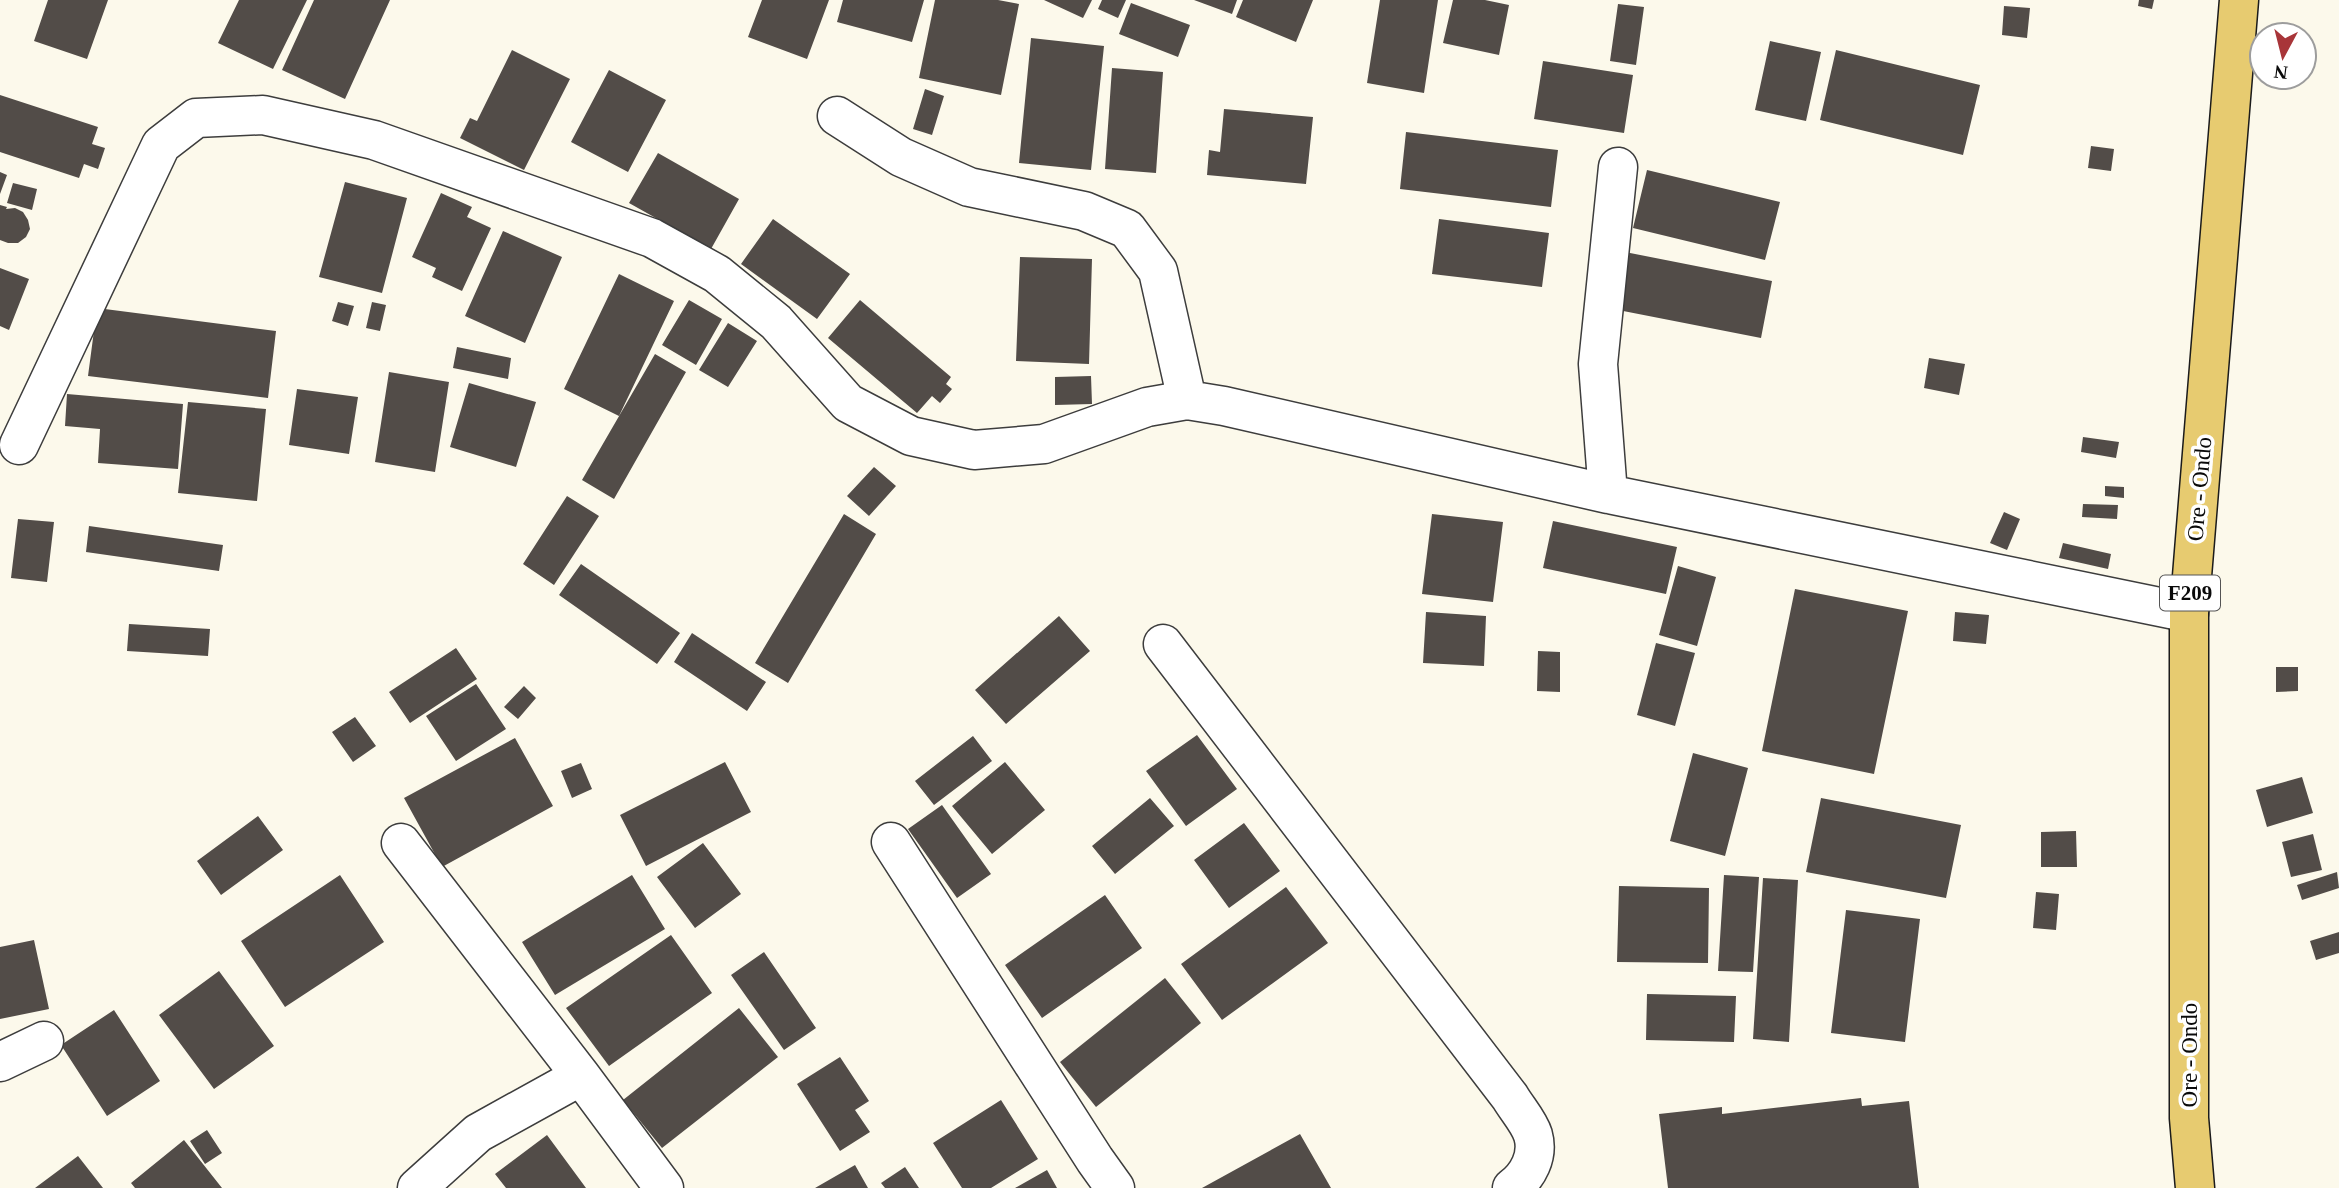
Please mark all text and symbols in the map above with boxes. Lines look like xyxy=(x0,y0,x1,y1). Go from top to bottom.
north arrow xyxy=(2248,21,2318,91)
text: N xyxy=(2273,61,2289,84)
street label: Ore - Ondo xyxy=(2182,436,2217,542)
road number: F209 xyxy=(2160,576,2220,610)
street label: Ore - Ondo xyxy=(2177,1003,2202,1107)

